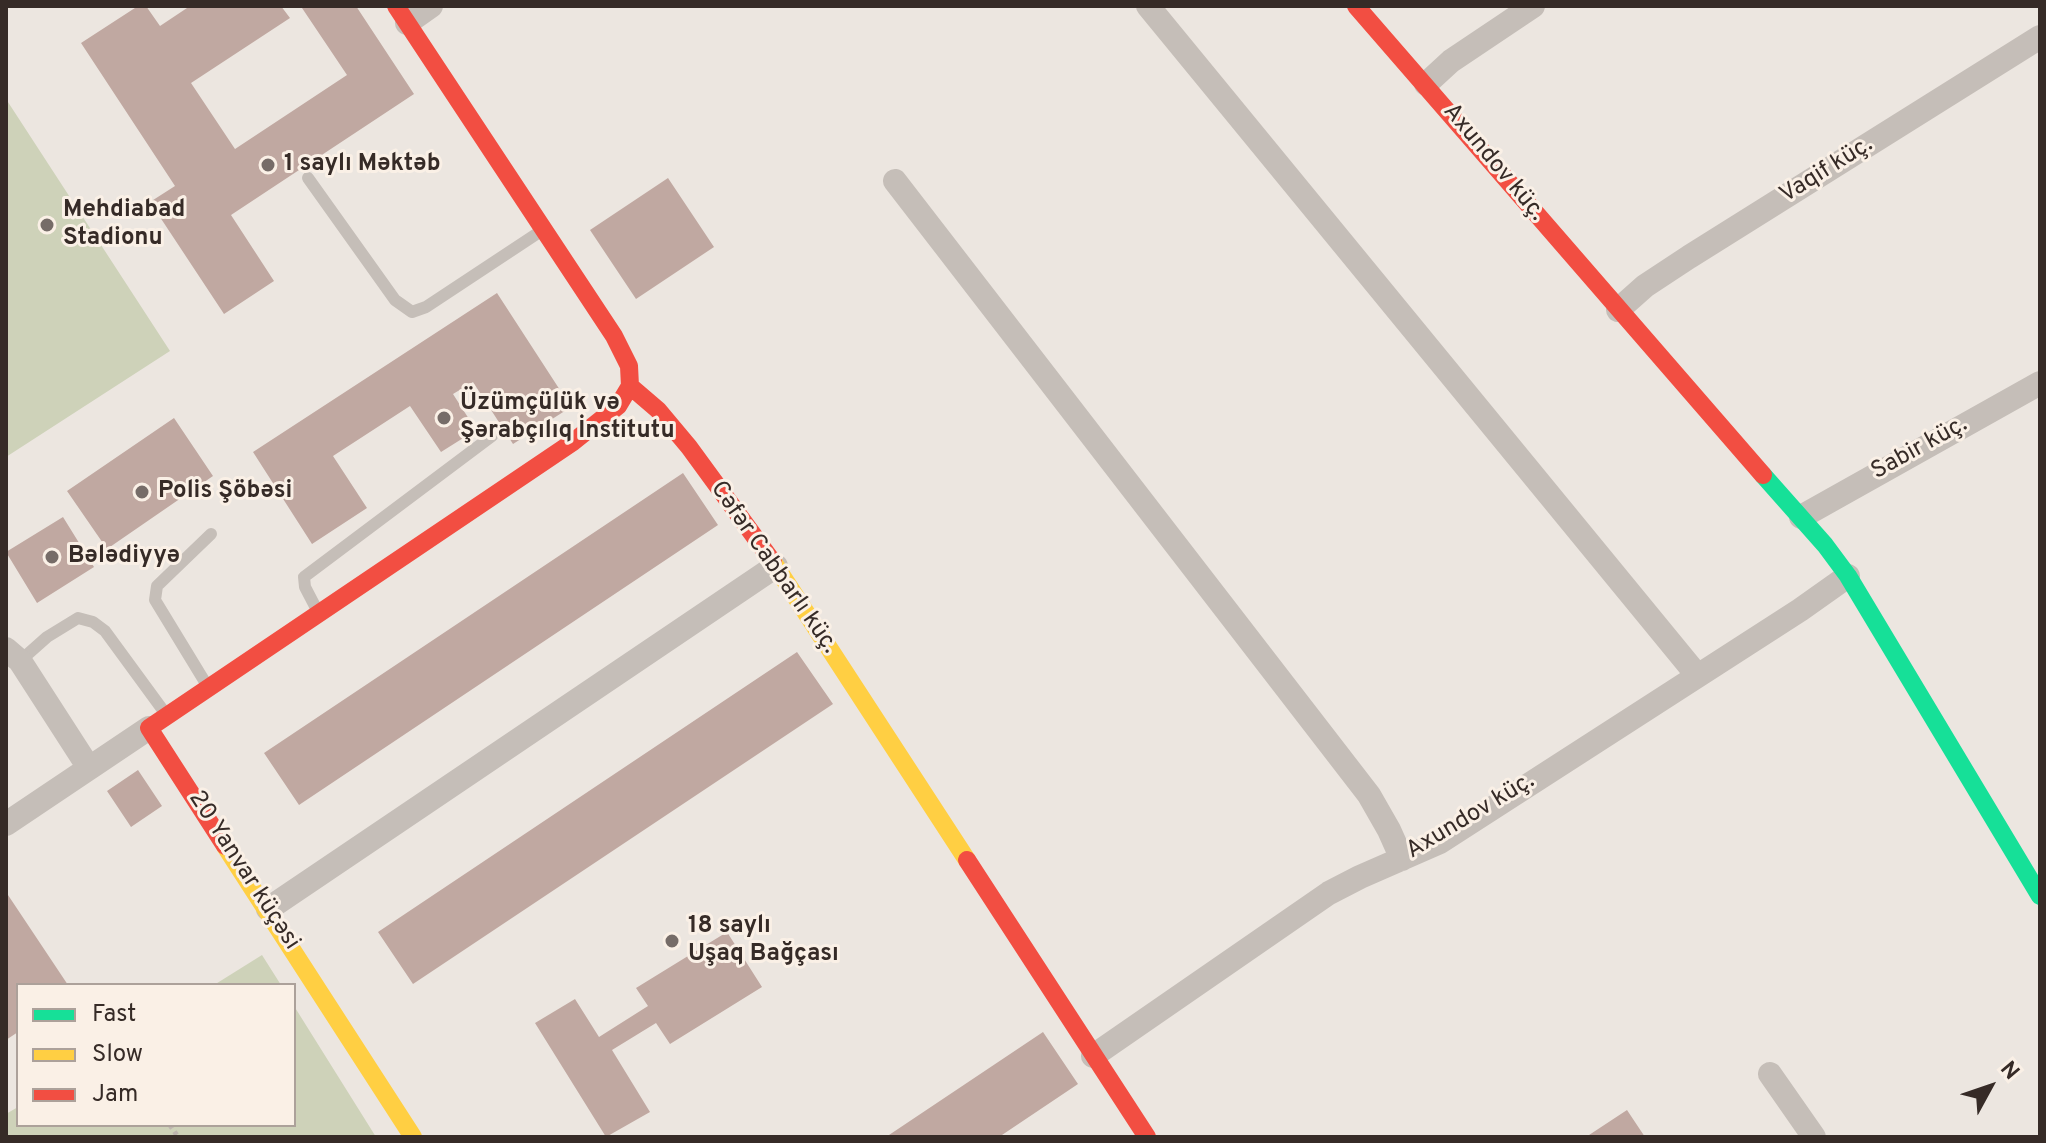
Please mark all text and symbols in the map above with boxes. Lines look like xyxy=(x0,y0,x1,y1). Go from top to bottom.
street label: Axundov küç. xyxy=(1436,98,1550,228)
street label: Vaqif küç. xyxy=(1775,131,1879,211)
place label: 1 saylı Məktəb xyxy=(284,151,440,179)
marker: 1 saylı Məktəb xyxy=(259,156,277,174)
place label: Mehdiabad Stadionu xyxy=(63,197,185,253)
marker: Mehdiabad Stadionu xyxy=(38,216,56,234)
place label: Üzümçülük və Şərabçılıq İnstitutu xyxy=(460,390,675,446)
marker: Üzümçülük və Şərabçılıq İnstitutu xyxy=(435,409,453,427)
street label: Sabir küç. xyxy=(1867,411,1973,487)
street label: Cəfər Cabbarlı küç. xyxy=(703,476,843,660)
place label: Polis Şöbəsi xyxy=(158,478,292,506)
marker: Polis Şöbəsi xyxy=(133,483,151,501)
place label: Bələdiyyə xyxy=(68,543,180,571)
marker: Bələdiyyə xyxy=(43,548,61,566)
street label: Axundov küç. xyxy=(1402,768,1540,866)
street label: 20 Yanvar küçəsi xyxy=(181,786,305,956)
place label: 18 saylı Uşaq Bağçası xyxy=(688,913,839,969)
marker: 18 saylı Uşaq Bağçası xyxy=(663,932,681,950)
legend xyxy=(16,983,296,1127)
text: Fast xyxy=(92,1000,136,1030)
text: Slow xyxy=(92,1040,143,1070)
north arrow xyxy=(1950,1047,2030,1127)
text: N xyxy=(1993,1057,2024,1086)
text: Jam xyxy=(92,1080,138,1110)

